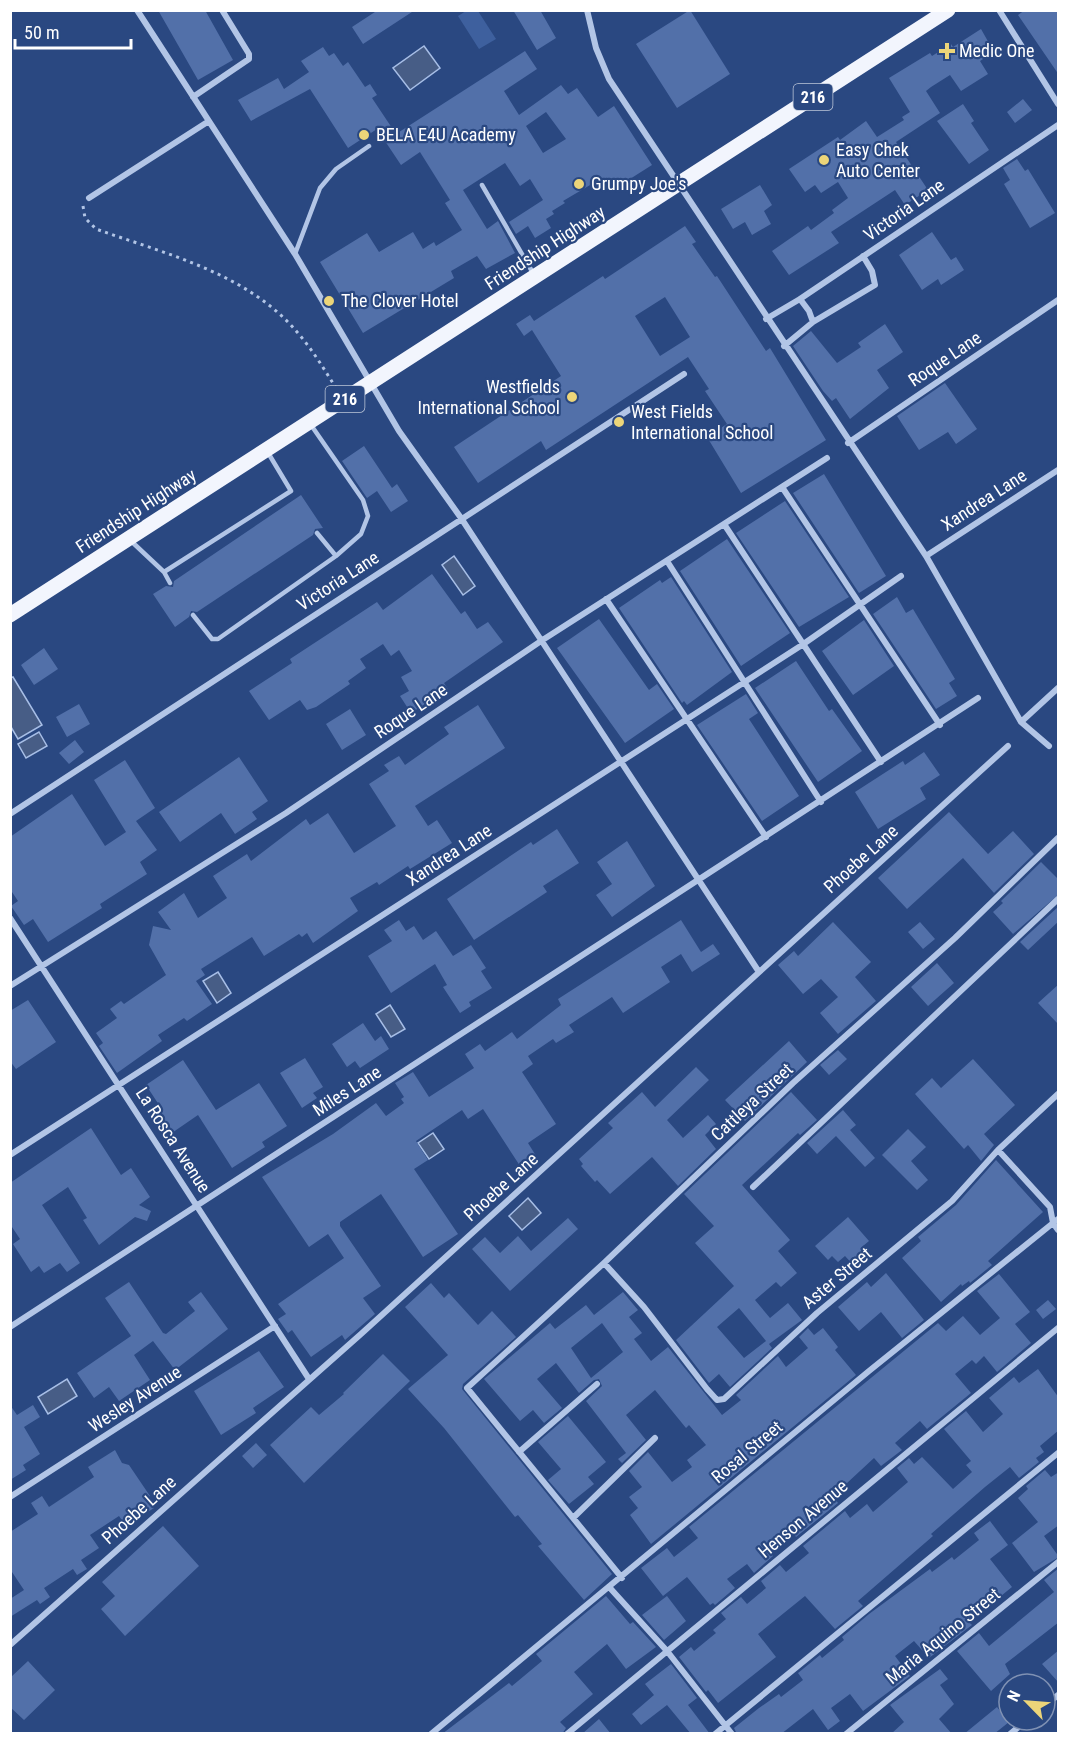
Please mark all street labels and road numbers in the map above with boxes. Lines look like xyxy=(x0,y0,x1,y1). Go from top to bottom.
road number: 216 xyxy=(794,84,832,110)
street label: Victoria Lane xyxy=(859,174,948,245)
street label: Friendship Highway xyxy=(481,201,609,294)
street label: Roque Lane xyxy=(904,327,985,391)
road number: 216 xyxy=(326,386,364,412)
street label: Friendship Highway xyxy=(72,464,200,557)
street label: Xandrea Lane xyxy=(937,464,1030,535)
street label: Victoria Lane xyxy=(293,546,383,615)
street label: Roque Lane xyxy=(370,679,451,743)
street label: Xandrea Lane xyxy=(402,819,495,890)
street label: Phoebe Lane xyxy=(819,820,902,897)
street label: Cattleya Street xyxy=(706,1058,797,1145)
street label: Miles Lane xyxy=(309,1061,385,1120)
street label: La Rosca Avenue xyxy=(132,1083,215,1196)
street label: Phoebe Lane xyxy=(459,1148,542,1225)
street label: Aster Street xyxy=(798,1243,876,1313)
street label: Wesley Avenue xyxy=(85,1361,185,1436)
street label: Rosal Street xyxy=(707,1416,786,1487)
street label: Phoebe Lane xyxy=(97,1471,180,1548)
street label: Henson Avenue xyxy=(754,1475,852,1562)
street label: Maria Aquino Street xyxy=(881,1583,1004,1688)

